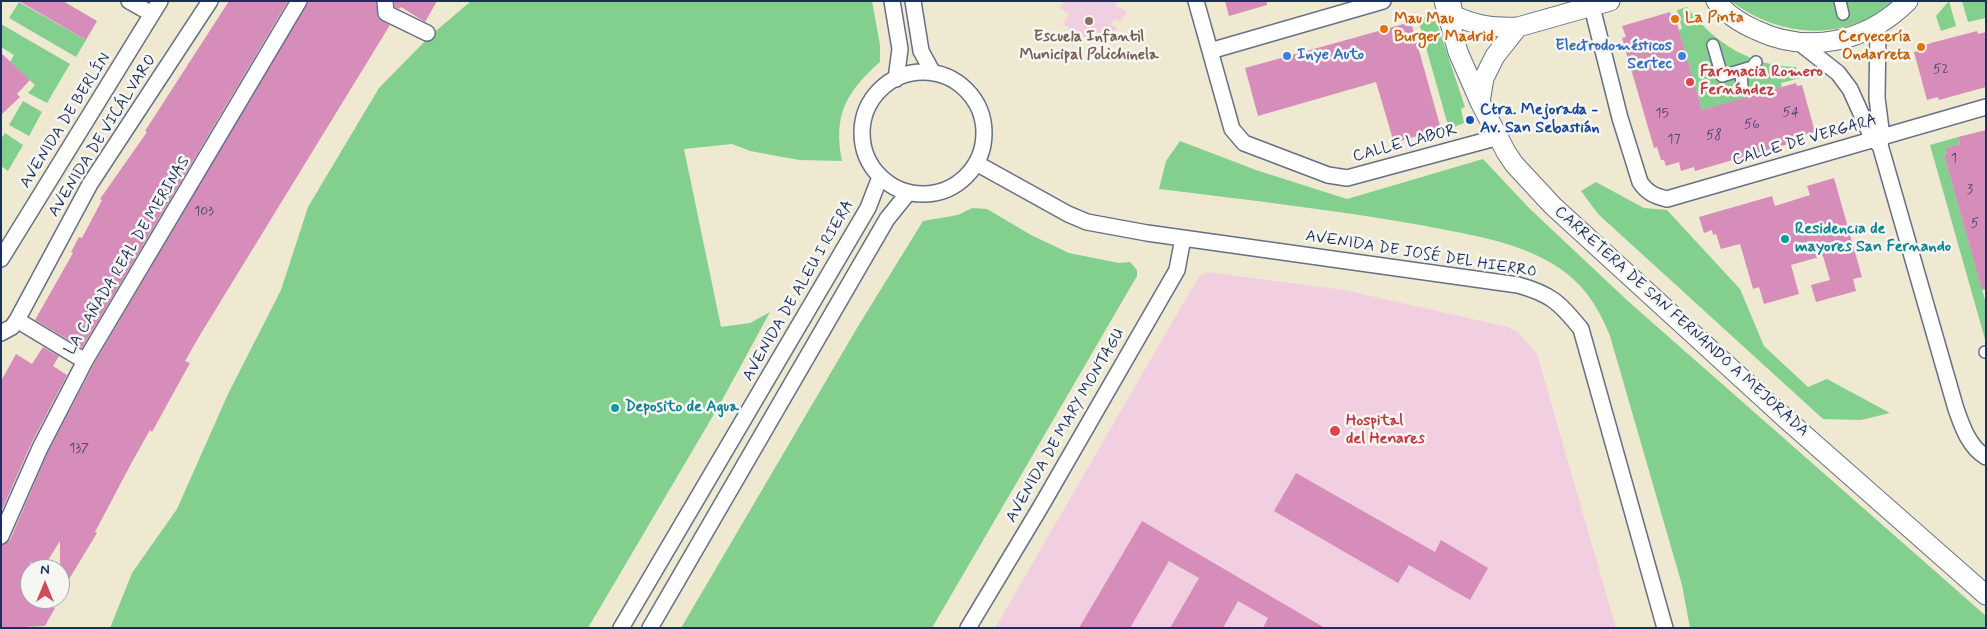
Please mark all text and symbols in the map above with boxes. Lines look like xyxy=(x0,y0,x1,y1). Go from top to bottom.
place label: La Pinta xyxy=(1685,9,1744,29)
place label: Mau Mau Burger Madrid xyxy=(1394,10,1494,48)
marker: La Pinta xyxy=(1669,13,1681,25)
marker: Escuela Infantil Municipal Polichinela xyxy=(1083,15,1095,27)
marker: Mau Mau Burger Madrid xyxy=(1378,23,1390,35)
place label: Escuela Infantil Municipal Polichinela xyxy=(1019,28,1159,66)
place label: Cervecería Ondarreta xyxy=(1838,28,1911,66)
place label: Electrodomésticos Sertec xyxy=(1555,37,1672,75)
marker: Cervecería Ondarreta xyxy=(1915,41,1927,53)
place label: Inye Auto xyxy=(1297,46,1364,66)
street label: AVENIDA DE BERLÍN xyxy=(17,50,115,192)
marker: Inye Auto xyxy=(1281,50,1293,62)
marker: Electrodomésticos Sertec xyxy=(1676,50,1688,62)
street label: AVENIDA DE VICÁLVARO xyxy=(45,51,161,221)
house number: 52 xyxy=(1933,62,1949,78)
place label: Farmacia Romero Fernández xyxy=(1700,63,1823,101)
marker: Farmacia Romero Fernández xyxy=(1684,76,1696,88)
place label: Ctra. Mejorada - Av. San Sebastián xyxy=(1480,101,1600,139)
house number: 54 xyxy=(1783,105,1799,121)
house number: 15 xyxy=(1655,106,1669,122)
street label: CALLE DE VERGARA xyxy=(1730,111,1880,171)
marker: Ctra. Mejorada - Av. San Sebastián xyxy=(1464,114,1476,126)
house number: 56 xyxy=(1744,117,1760,133)
street label: CALLE LABOR xyxy=(1351,121,1459,167)
house number: 58 xyxy=(1706,128,1722,144)
house number: 17 xyxy=(1667,132,1681,148)
house number: 1 xyxy=(1951,151,1957,167)
street label: LA CAÑADA REAL DE MERINAS xyxy=(61,153,195,359)
house number: 3 xyxy=(1967,182,1973,198)
street label: AVENIDA DE ALEU I RIERA xyxy=(739,197,859,385)
street label: CARRETERA DE SAN FERNANDO A MEJORADA xyxy=(1550,203,1812,441)
house number: 103 xyxy=(194,204,214,220)
house number: 5 xyxy=(1971,216,1979,232)
place label: Residencia de mayores San Fernando xyxy=(1795,220,1951,258)
street label: AVENIDA DE JOSÉ DEL HIERRO xyxy=(1304,227,1538,283)
marker: Residencia de mayores San Fernando xyxy=(1779,233,1791,245)
street label: AVENIDA DE MARY MONTAGU xyxy=(1003,326,1129,526)
place label: Deposito de Agua xyxy=(625,398,739,418)
marker: Deposito de Agua xyxy=(609,402,621,414)
place label: Hospital del Henares xyxy=(1346,412,1425,450)
marker: Hospital del Henares xyxy=(1328,424,1342,438)
house number: 137 xyxy=(69,441,89,457)
north arrow xyxy=(20,559,70,609)
text: N xyxy=(40,561,50,579)

